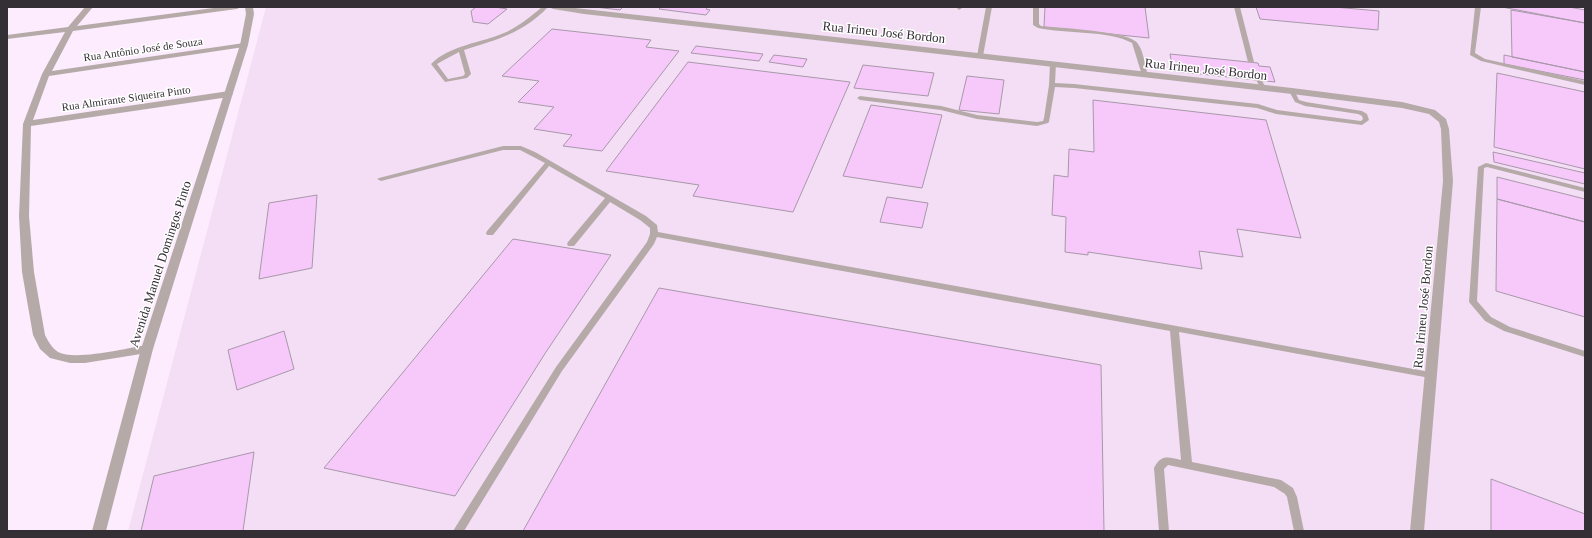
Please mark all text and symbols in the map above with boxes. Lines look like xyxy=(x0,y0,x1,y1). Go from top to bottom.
street label: Rua Irineu José Bordon xyxy=(822,18,947,46)
street label: Rua Antônio José de Souza xyxy=(83,35,204,63)
street label: Rua Irineu José Bordon xyxy=(1144,55,1269,83)
street label: Rua Almirante Siqueira Pinto xyxy=(61,83,192,113)
street label: Avenida Manuel Domingos Pinto xyxy=(126,179,194,349)
street label: Rua Irineu José Bordon xyxy=(1410,245,1436,369)

